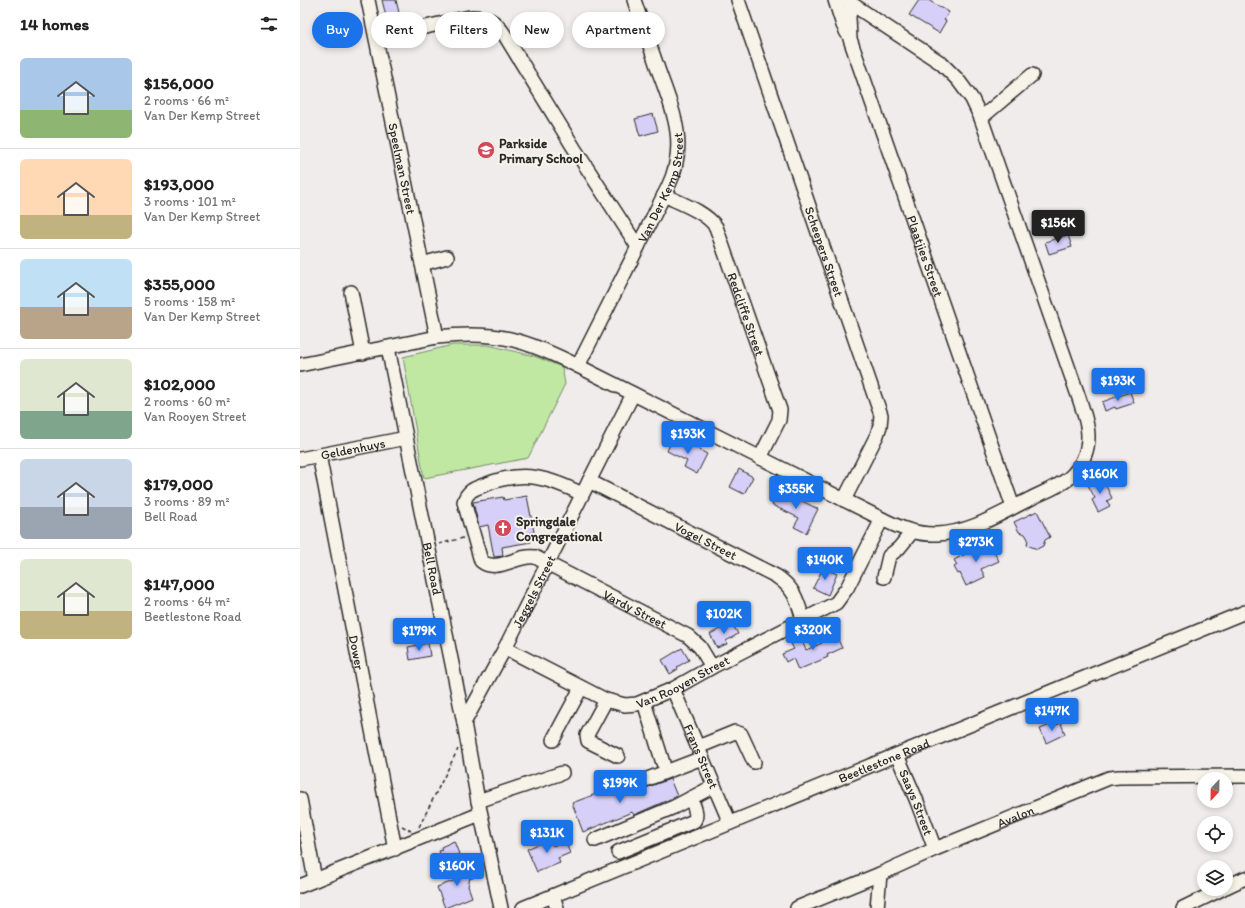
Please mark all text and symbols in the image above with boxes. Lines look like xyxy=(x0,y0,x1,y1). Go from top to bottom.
chip: Buy xyxy=(312,12,363,48)
chip: Rent xyxy=(371,12,427,48)
chip: Filters xyxy=(435,12,502,48)
chip: New xyxy=(510,12,564,48)
chip: Apartment xyxy=(572,12,665,48)
icon: filters xyxy=(258,13,280,35)
text: 14 homes xyxy=(20,14,89,34)
text: $156,000 xyxy=(144,73,214,93)
icon: home xyxy=(52,74,100,122)
text: 2 rooms · 66 m² xyxy=(144,93,229,108)
text: Van Der Kemp Street xyxy=(144,108,260,123)
street label: Speelman Street xyxy=(386,121,419,216)
street label: Van Der Kemp Street xyxy=(634,132,685,245)
place label: Parkside Primary School xyxy=(499,136,583,167)
school or university icon: Parkside Primary School xyxy=(476,140,496,160)
text: $193,000 xyxy=(144,174,214,194)
icon: home xyxy=(52,175,100,223)
text: 3 rooms · 101 m² xyxy=(144,194,236,209)
street label: Scheepers Street xyxy=(802,205,847,299)
text: Van Der Kemp Street xyxy=(144,209,260,224)
pin: $156K xyxy=(1030,210,1086,244)
street label: Plaatjies Street xyxy=(904,213,947,299)
text: $156K xyxy=(1041,215,1075,230)
street label: Redcliffe Street xyxy=(725,270,768,358)
text: $355,000 xyxy=(144,274,215,294)
icon: home xyxy=(52,275,100,323)
text: 5 rooms · 158 m² xyxy=(144,294,235,309)
text: Van Der Kemp Street xyxy=(144,309,260,324)
pin: $193K xyxy=(1090,368,1146,402)
text: $193K xyxy=(1101,373,1135,388)
text: $102,000 xyxy=(144,374,215,394)
icon: home xyxy=(52,375,100,423)
text: 2 rooms · 60 m² xyxy=(144,394,230,409)
text: Van Rooyen Street xyxy=(144,409,246,424)
pin: $193K xyxy=(660,421,716,455)
text: $193K xyxy=(671,426,705,441)
street label: Geldenhuys xyxy=(319,435,387,462)
pin: $160K xyxy=(1072,461,1128,495)
text: $160K xyxy=(1082,466,1118,481)
text: $179,000 xyxy=(144,474,213,494)
icon: home xyxy=(52,475,100,523)
pin: $355K xyxy=(768,476,824,510)
text: $355K xyxy=(778,481,814,496)
text: 3 rooms · 89 m² xyxy=(144,494,230,509)
text: Bell Road xyxy=(144,509,197,524)
place label: Springdale Congregational xyxy=(516,514,603,545)
church icon: Springdale Congregational xyxy=(493,518,513,538)
street label: Vogel Street xyxy=(672,518,740,562)
pin: $273K xyxy=(948,529,1004,563)
text: $273K xyxy=(958,534,994,549)
street label: Bell Road xyxy=(420,541,445,596)
pin: $140K xyxy=(797,547,853,581)
street label: Jeggels Street xyxy=(509,552,558,630)
text: $140K xyxy=(807,552,843,567)
text: $147,000 xyxy=(144,574,215,594)
icon: home xyxy=(52,575,100,623)
street label: Vardy Street xyxy=(601,586,670,631)
text: 2 rooms · 64 m² xyxy=(144,594,230,609)
pin: $102K xyxy=(696,601,752,635)
text: $102K xyxy=(706,606,742,621)
text: Beetlestone Road xyxy=(144,609,241,624)
pin: $320K xyxy=(785,617,841,651)
pin: $179K xyxy=(391,618,447,652)
text: $320K xyxy=(795,622,831,637)
text: $179K xyxy=(402,623,436,638)
street label: Dower xyxy=(346,634,368,671)
street label: Van Rooyen Street xyxy=(634,652,732,711)
pin: $147K xyxy=(1024,698,1080,732)
text: $147K xyxy=(1034,703,1070,718)
street label: Frans Street xyxy=(681,722,722,791)
street label: Beetlestone Road xyxy=(836,735,932,785)
street label: Saays Street xyxy=(896,767,937,837)
pin: $199K xyxy=(592,770,648,804)
north arrow xyxy=(1197,772,1233,808)
map controls xyxy=(1197,772,1233,896)
text: $199K xyxy=(603,775,637,790)
street label: Avalon xyxy=(995,802,1037,830)
button: locate xyxy=(1197,816,1233,852)
pin: $131K xyxy=(519,820,575,854)
text: $131K xyxy=(530,825,564,840)
pin: $160K xyxy=(429,853,485,887)
text: $160K xyxy=(439,858,475,873)
button: layers xyxy=(1197,860,1233,896)

